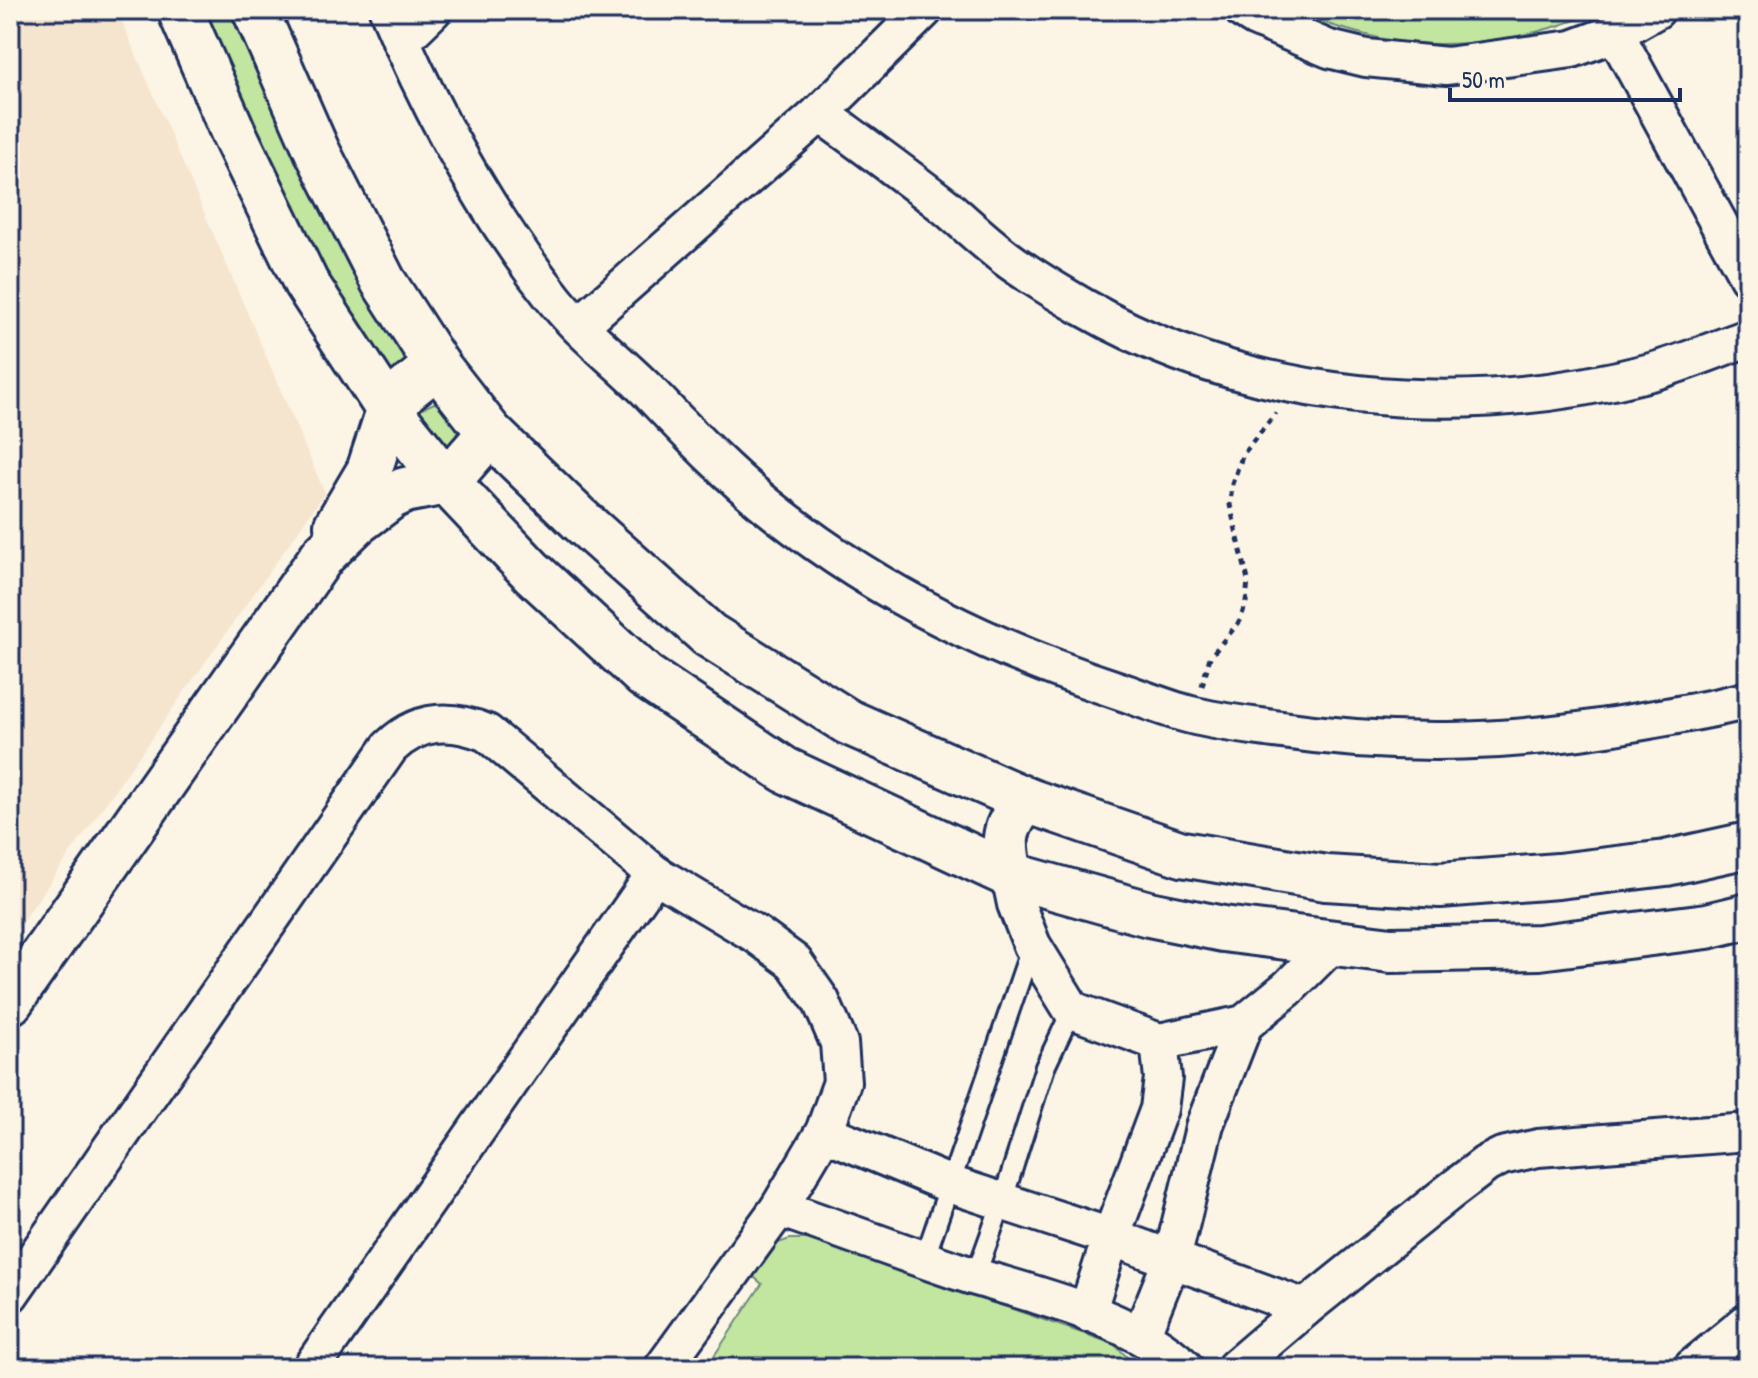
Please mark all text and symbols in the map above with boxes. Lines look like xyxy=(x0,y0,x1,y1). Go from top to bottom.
scale bar xyxy=(1450,52,1680,102)
text: 50 m xyxy=(1462,63,1505,95)

